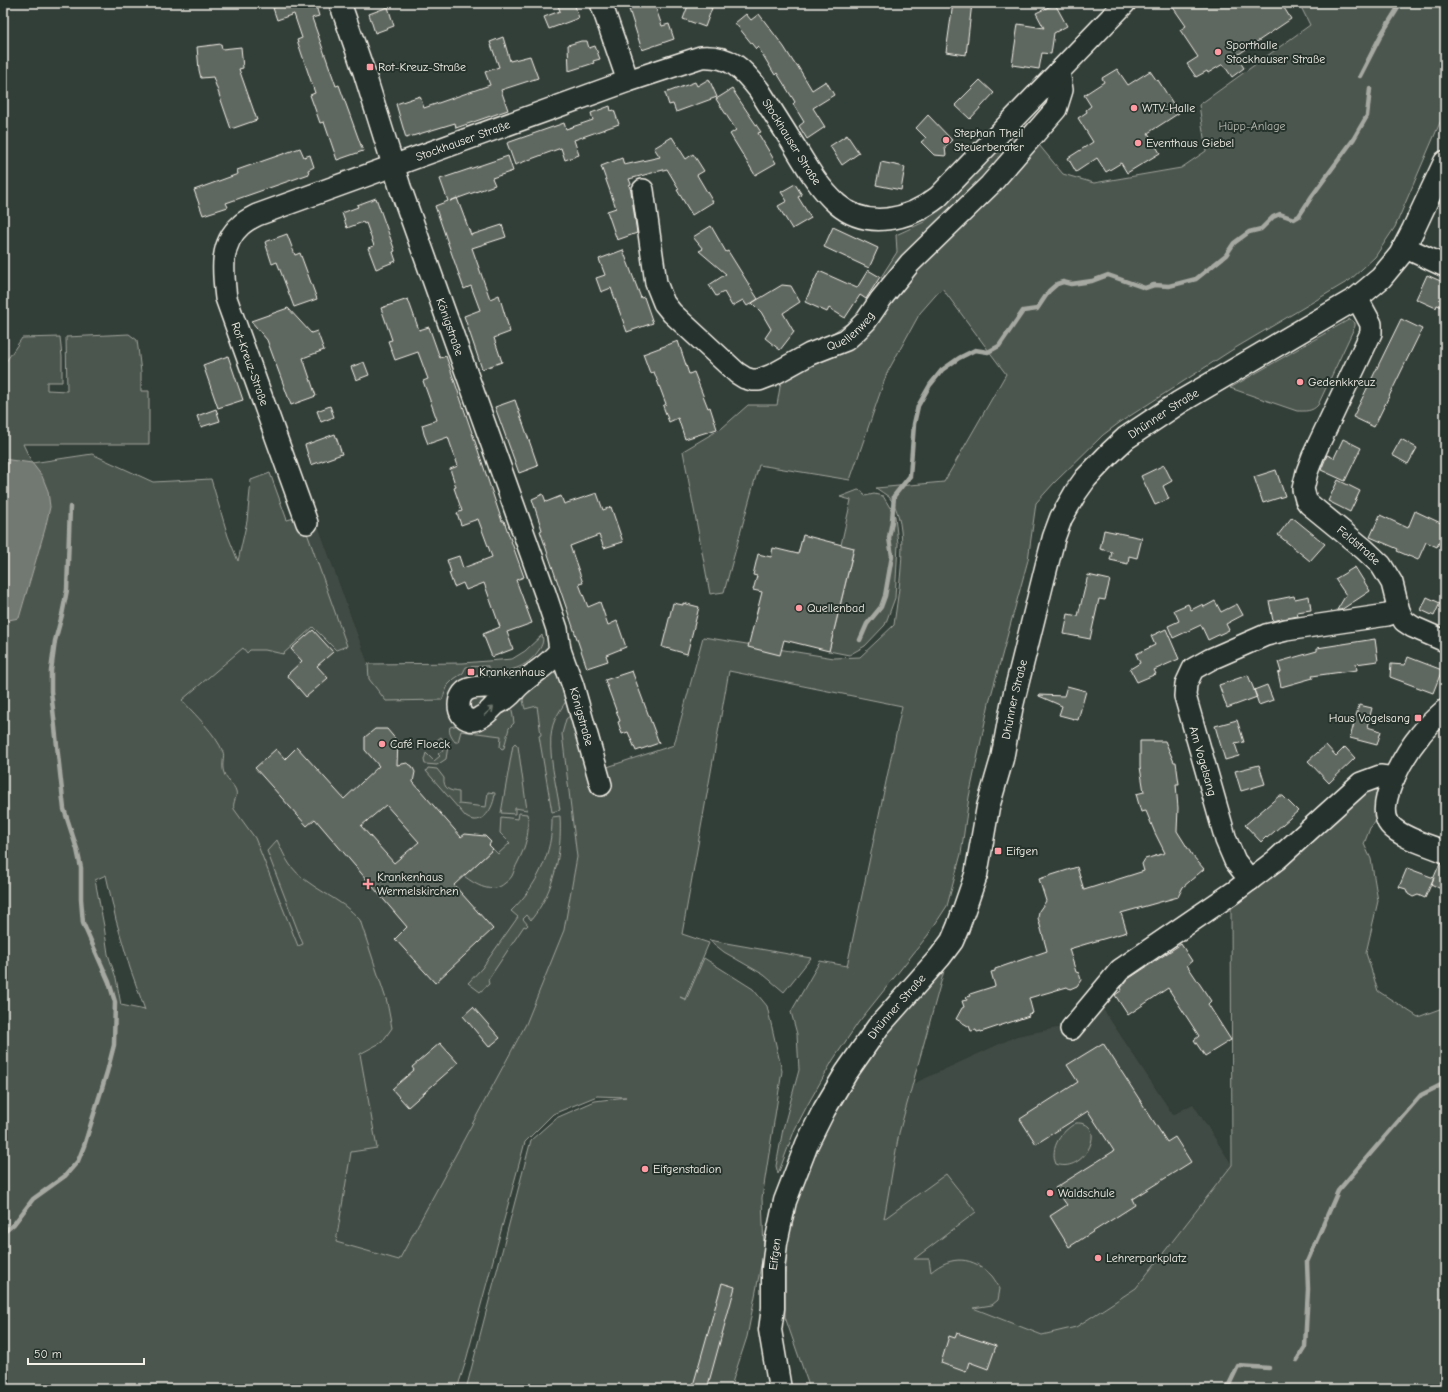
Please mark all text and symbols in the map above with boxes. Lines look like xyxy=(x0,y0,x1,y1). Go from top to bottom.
place label: Sporthalle Stockhauser Straße xyxy=(1226,38,1325,66)
marker: Sporthalle Stockhauser Straße xyxy=(1213,47,1223,57)
place label: Rot-Kreuz-Straße xyxy=(378,60,466,74)
marker: Rot-Kreuz-Straße xyxy=(365,62,375,72)
street label: Stockhauser Straße xyxy=(759,96,824,188)
place label: WTV-Halle xyxy=(1142,101,1195,115)
marker: WTV-Halle xyxy=(1129,103,1139,113)
street label: Stockhauser Straße xyxy=(414,117,512,164)
park label: Hüpp-Anlage xyxy=(1218,119,1286,133)
place label: Stephan Theil Steuerberater xyxy=(954,126,1024,154)
marker: Stephan Theil Steuerberater xyxy=(941,135,951,145)
place label: Eventhaus Giebel xyxy=(1146,136,1234,150)
marker: Eventhaus Giebel xyxy=(1133,138,1143,148)
street label: Königstraße xyxy=(433,296,467,358)
street label: Quellenweg xyxy=(824,309,877,354)
street label: Rot-Kreuz-Straße xyxy=(228,320,272,408)
place label: Gedenkkreuz xyxy=(1308,375,1376,389)
marker: Gedenkkreuz xyxy=(1295,377,1305,387)
street label: Dhünner Straße xyxy=(1125,386,1201,442)
street label: Feldstraße xyxy=(1334,523,1383,568)
place label: Quellenbad xyxy=(807,601,865,615)
marker: Quellenbad xyxy=(794,603,804,613)
street label: Dhünner Straße xyxy=(999,658,1030,740)
place label: Krankenhaus xyxy=(479,665,545,679)
marker: Krankenhaus xyxy=(466,667,476,677)
street label: Königstraße xyxy=(567,686,597,747)
one-way arrow xyxy=(484,706,494,716)
place label: Haus Vogelsang xyxy=(1329,711,1410,725)
marker: Haus Vogelsang xyxy=(1413,713,1423,723)
street label: Am Vogelsang xyxy=(1186,724,1220,798)
place label: Café Floeck xyxy=(390,737,450,751)
marker: Café Floeck xyxy=(377,739,387,749)
place label: Eifgen xyxy=(1006,844,1038,858)
marker: Eifgen xyxy=(993,846,1003,856)
place label: Krankenhaus Wermelskirchen xyxy=(377,870,459,898)
marker: Krankenhaus Wermelskirchen xyxy=(362,878,374,890)
street label: Dhünner Straße xyxy=(865,971,929,1042)
place label: Eifgenstadion xyxy=(653,1162,721,1176)
marker: Eifgenstadion xyxy=(640,1164,650,1174)
place label: Waldschule xyxy=(1058,1186,1115,1200)
marker: Waldschule xyxy=(1045,1188,1055,1198)
street label: Eifgen xyxy=(766,1237,784,1271)
place label: Lehrerparkplatz xyxy=(1106,1251,1187,1265)
marker: Lehrerparkplatz xyxy=(1093,1253,1103,1263)
scale bar xyxy=(28,1340,144,1366)
text: 50 m xyxy=(34,1347,62,1361)

